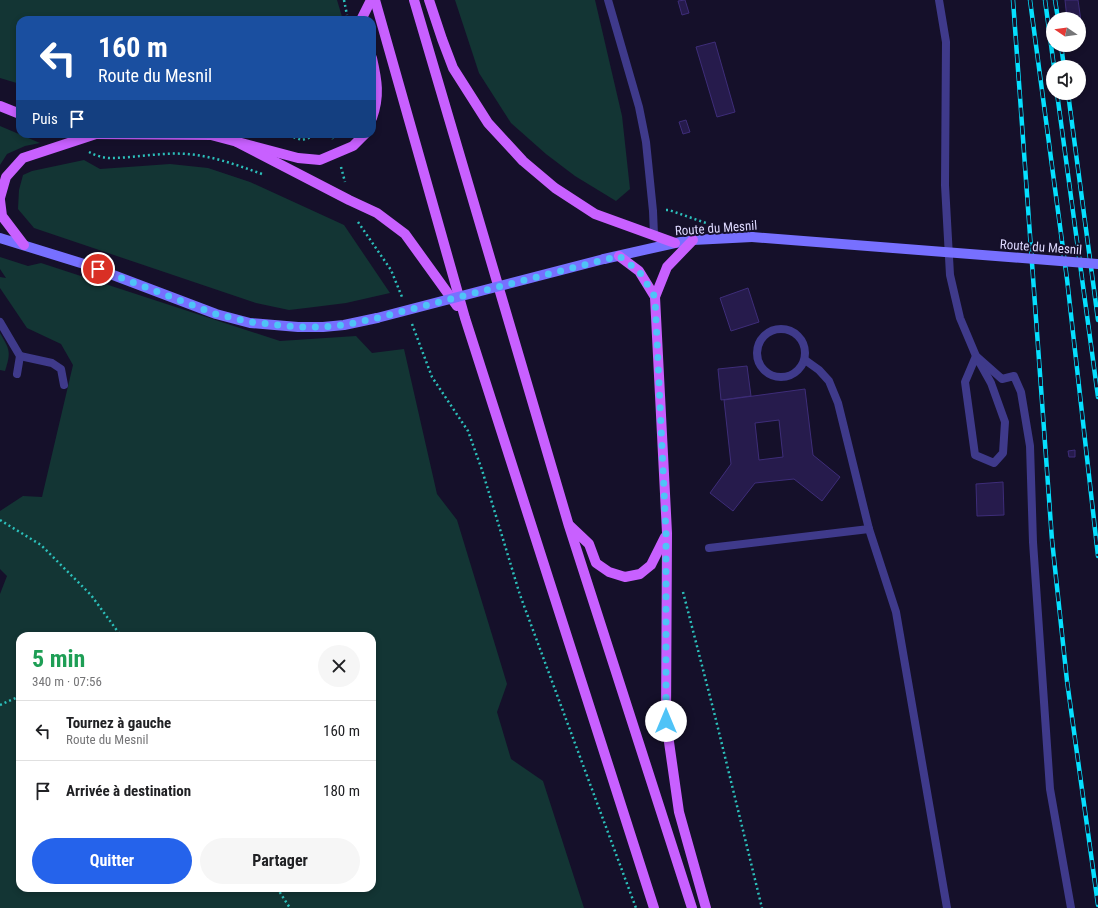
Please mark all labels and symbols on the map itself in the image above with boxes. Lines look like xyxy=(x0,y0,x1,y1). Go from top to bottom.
north arrow xyxy=(1046,12,1086,52)
street label: Route du Mesnil xyxy=(674,218,758,238)
street label: Route du Mesnil xyxy=(999,237,1083,257)
pin xyxy=(81,252,115,286)
position arrow xyxy=(645,700,687,742)

